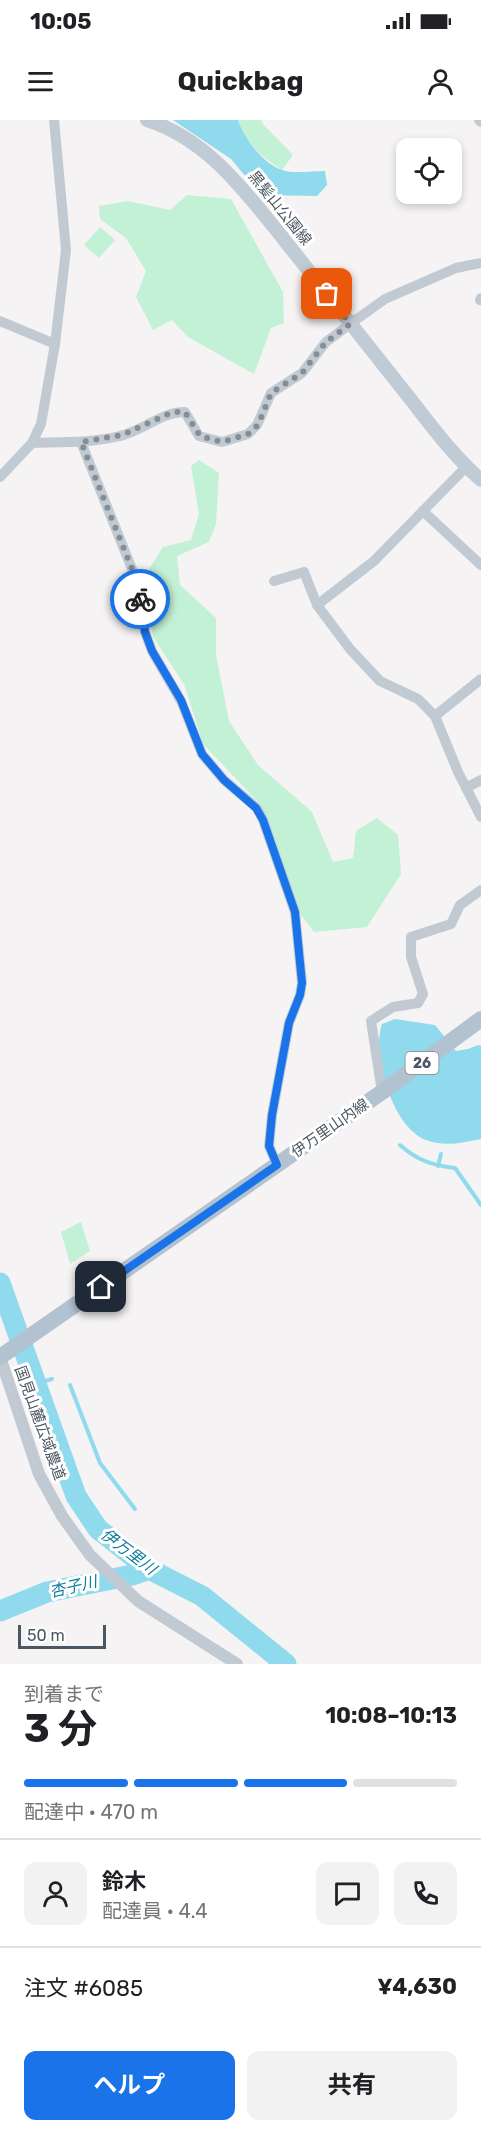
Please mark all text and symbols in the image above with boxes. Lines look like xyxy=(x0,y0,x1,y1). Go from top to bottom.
text: 10:05 xyxy=(30,8,92,35)
icon: menu xyxy=(24,65,57,98)
text: Quickbag xyxy=(177,65,304,97)
icon: person xyxy=(424,65,457,98)
map controls xyxy=(396,138,462,204)
button: locate xyxy=(396,138,462,204)
street label: 黒髪山公園線 xyxy=(245,167,315,249)
pin xyxy=(301,268,352,319)
icon: bag xyxy=(310,277,343,310)
courier xyxy=(110,569,170,629)
icon: bike xyxy=(124,583,157,616)
road number: 26 xyxy=(406,1052,438,1074)
street label: 伊万里山内線 xyxy=(288,1095,372,1161)
pin xyxy=(75,1261,126,1312)
icon: home xyxy=(84,1270,117,1303)
street label: 国見山麓広域農道 xyxy=(11,1364,69,1482)
water label: 伊万里川 xyxy=(97,1525,162,1579)
water label: 杏子川 xyxy=(48,1571,101,1601)
scale bar xyxy=(18,1622,106,1650)
text: 50 m xyxy=(27,1626,65,1645)
text: 到着まで xyxy=(24,1682,104,1706)
text: 10:08–10:13 xyxy=(325,1702,457,1729)
text: 3 分 xyxy=(24,1706,97,1752)
text: 配達中 · 470 m xyxy=(24,1800,158,1824)
button: person xyxy=(24,1862,87,1925)
button: chat xyxy=(316,1862,379,1925)
button: phone xyxy=(394,1862,457,1925)
text: 鈴木 xyxy=(102,1868,146,1895)
text: 配達員 · 4.4 xyxy=(102,1899,208,1923)
text: ¥4,630 xyxy=(377,1973,457,2000)
text: 注文 #6085 xyxy=(24,1975,143,2002)
button: ヘルプ xyxy=(24,2051,235,2120)
button: 共有 xyxy=(247,2051,457,2120)

